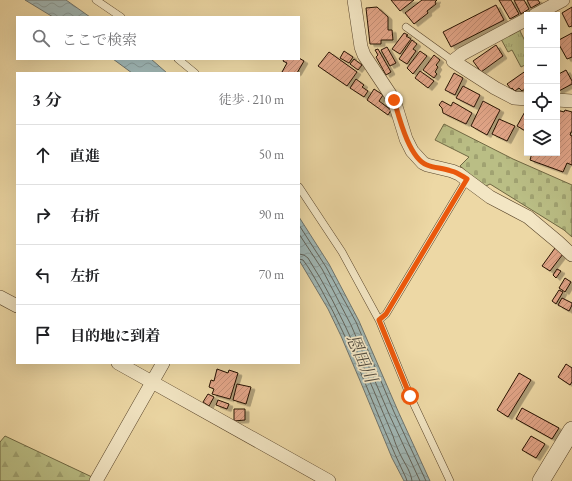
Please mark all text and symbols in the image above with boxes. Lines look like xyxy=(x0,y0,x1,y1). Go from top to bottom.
map controls xyxy=(524,12,560,156)
button: + xyxy=(524,12,560,48)
search box xyxy=(16,16,300,60)
icon: search xyxy=(30,27,52,49)
text: ここで検索 xyxy=(62,30,137,49)
button: − xyxy=(524,48,560,84)
button: locate xyxy=(524,84,560,120)
text: 3 分 xyxy=(32,89,62,111)
text: 徒歩 · 210 m xyxy=(219,91,284,108)
route end xyxy=(385,91,403,109)
button: layers xyxy=(524,120,560,156)
icon: ahead xyxy=(32,144,54,166)
text: 直進 xyxy=(70,146,100,165)
text: 50 m xyxy=(259,146,284,163)
icon: right xyxy=(32,204,54,226)
text: 右折 xyxy=(70,206,100,225)
text: 90 m xyxy=(259,206,284,223)
icon: left xyxy=(32,264,54,286)
text: 左折 xyxy=(70,266,100,285)
text: 70 m xyxy=(259,266,284,283)
icon: arrive xyxy=(32,324,54,346)
text: 目的地に到着 xyxy=(70,326,160,345)
water label: 恩田川 xyxy=(342,330,383,388)
route start xyxy=(401,387,419,405)

